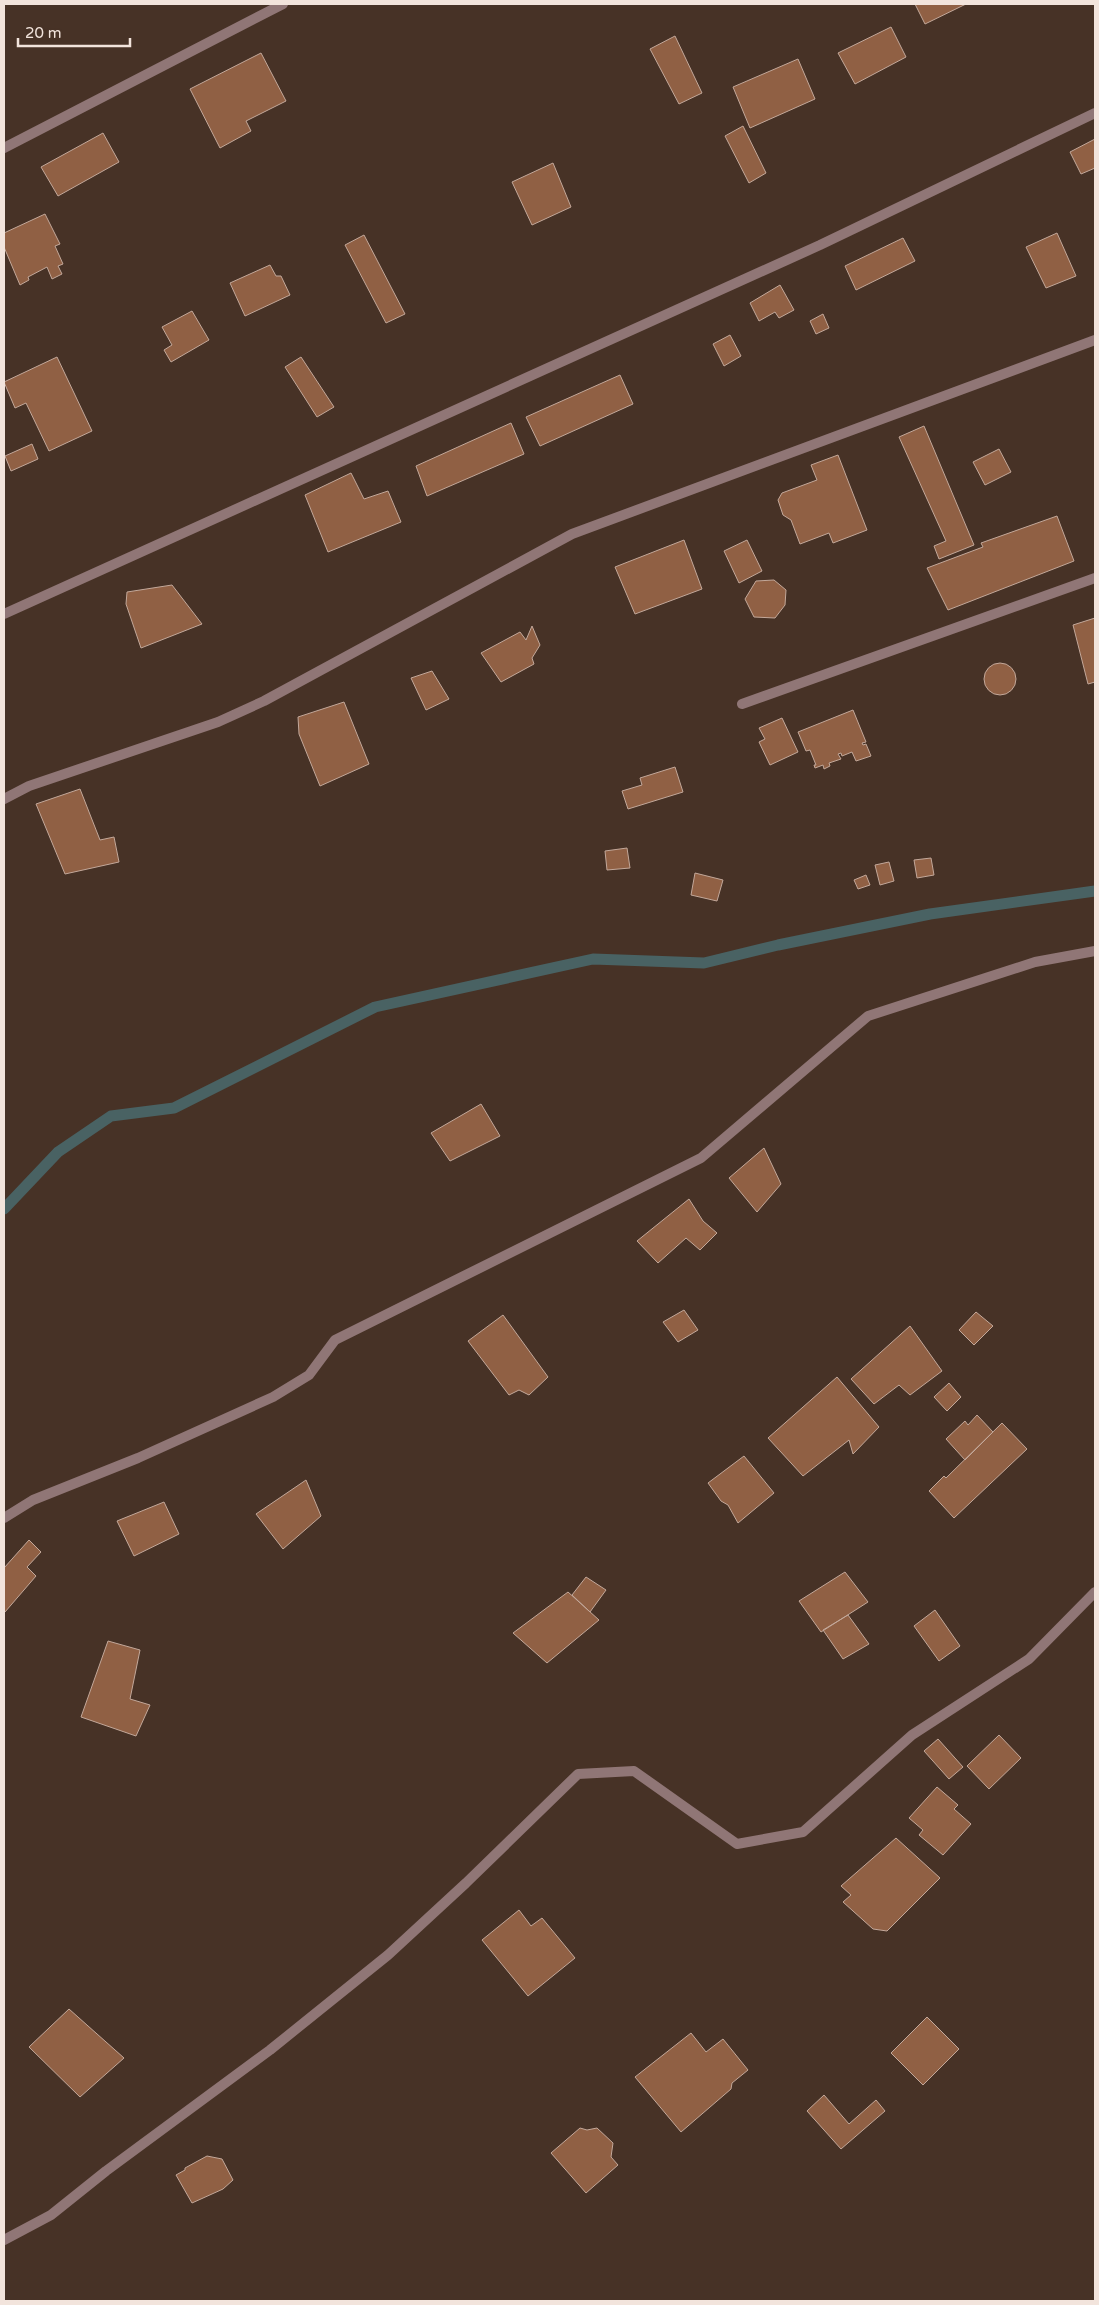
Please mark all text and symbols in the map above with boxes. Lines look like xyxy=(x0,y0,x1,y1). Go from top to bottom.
scale bar xyxy=(18,15,130,47)
text: 20 m xyxy=(25,24,62,42)

